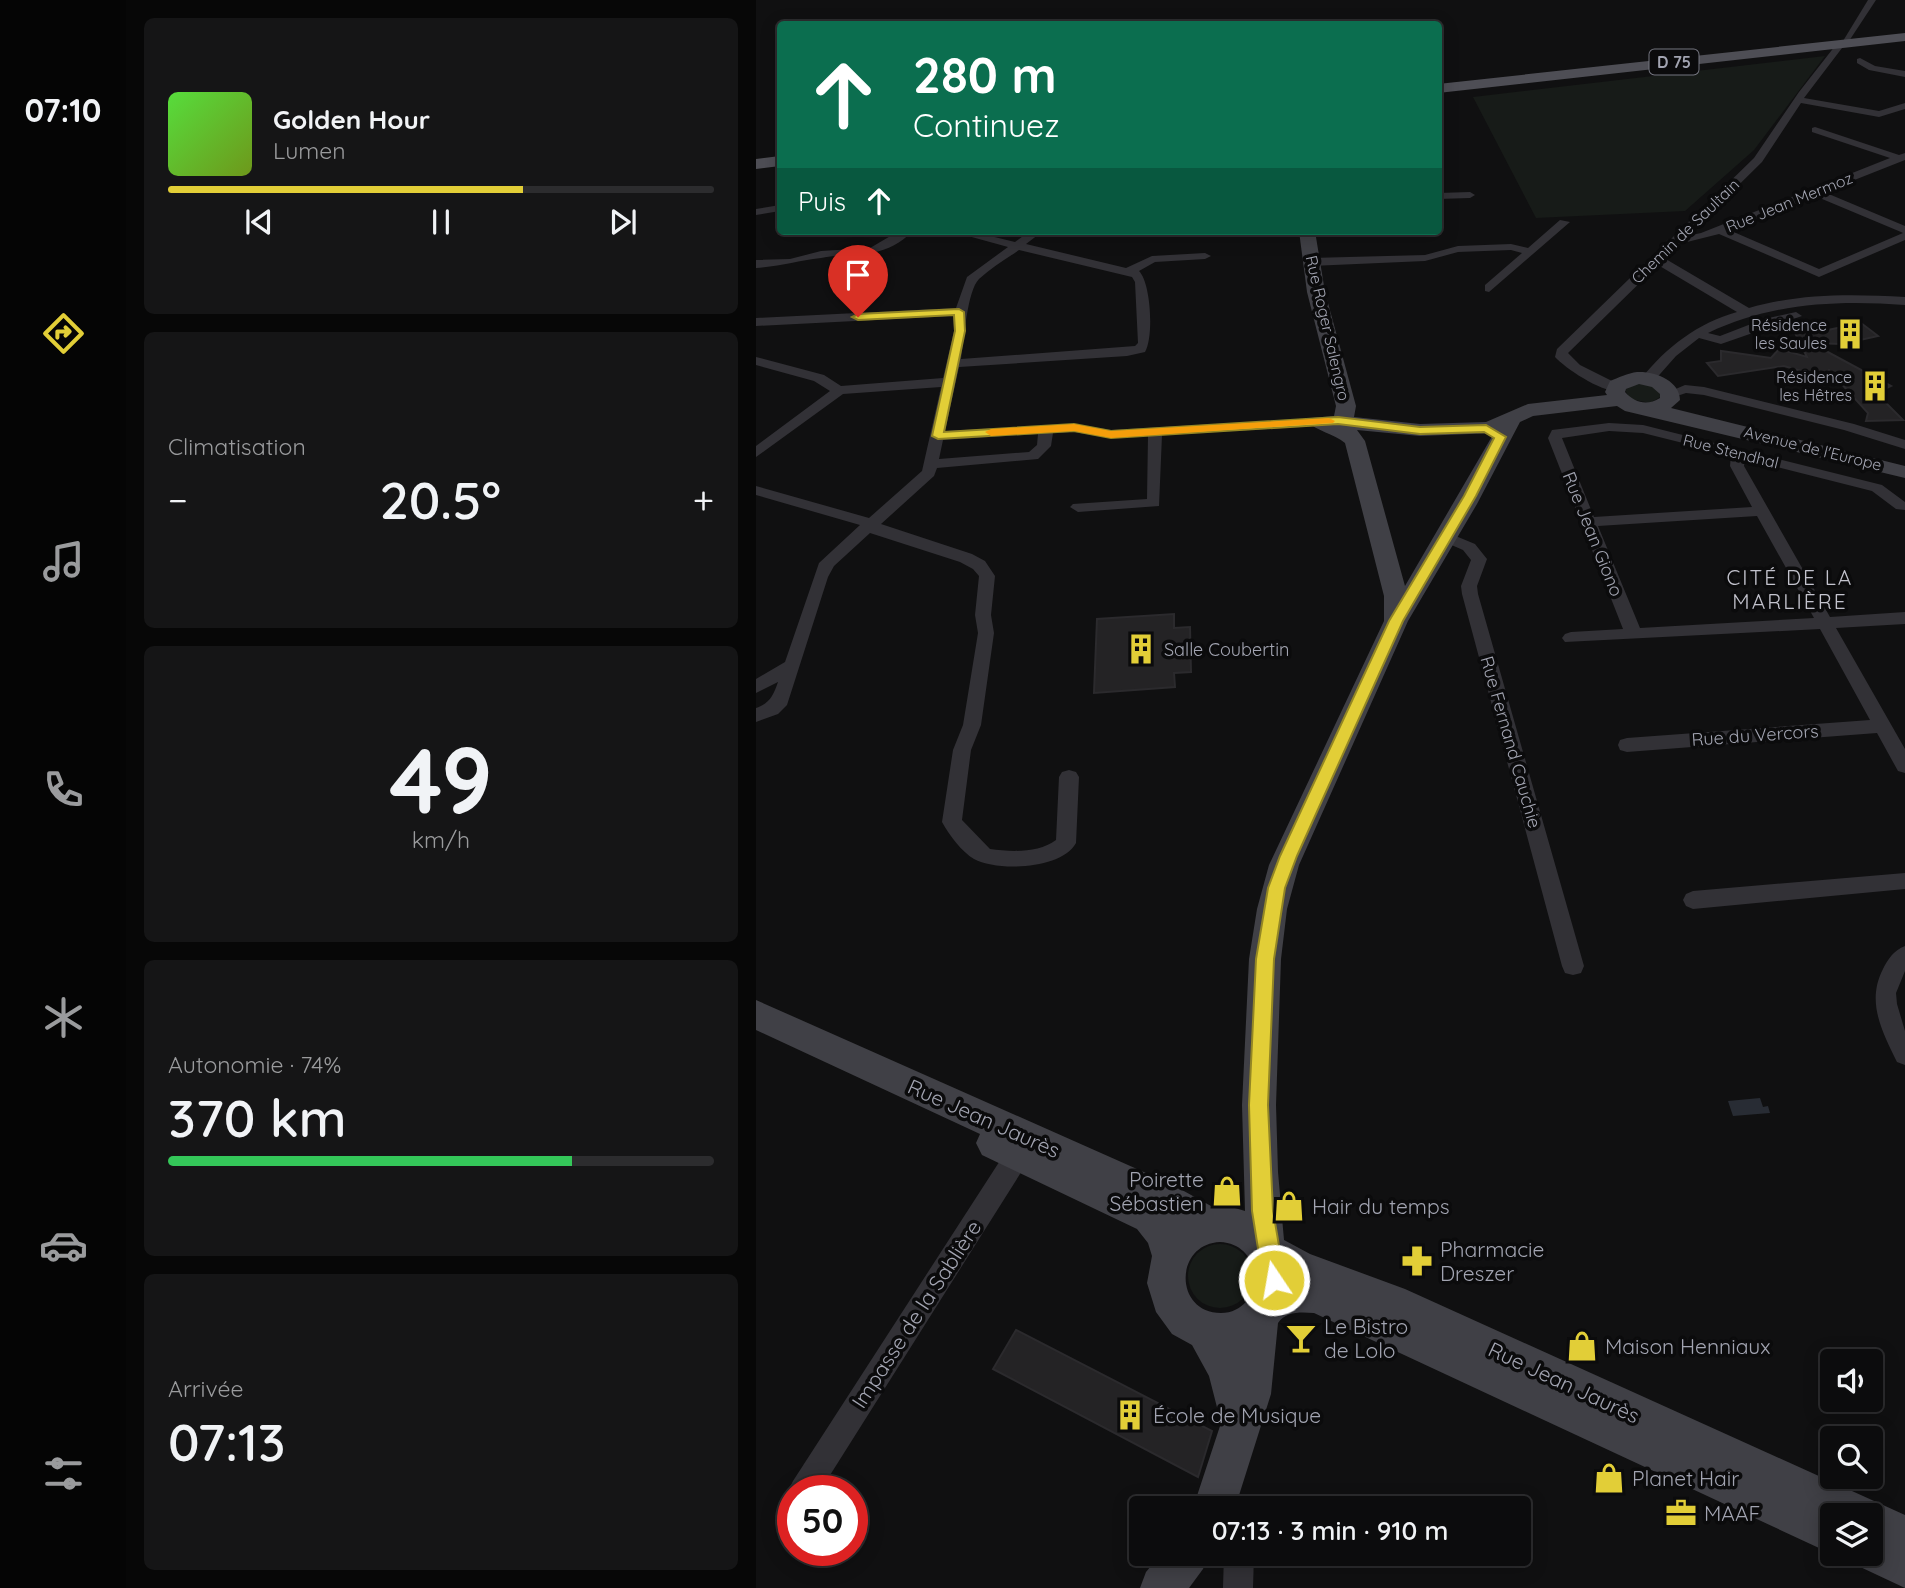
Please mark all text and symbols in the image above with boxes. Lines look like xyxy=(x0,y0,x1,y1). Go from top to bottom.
text: 280 m xyxy=(913,44,1057,105)
icon: ahead xyxy=(798,49,889,140)
road number: D 75 xyxy=(1650,50,1698,74)
text: 07:10 xyxy=(25,90,101,130)
text: Golden Hour xyxy=(273,103,430,136)
text: Continuez xyxy=(913,105,1060,145)
text: Lumen xyxy=(273,136,346,165)
street label: Rue Jean Mermoz xyxy=(1723,167,1855,237)
street label: Chemin de Saultain xyxy=(1627,174,1743,288)
icon: ahead xyxy=(860,182,898,220)
text: Puis xyxy=(798,185,846,218)
icon: previous xyxy=(240,203,278,241)
icon: pause xyxy=(422,203,460,241)
icon: next xyxy=(604,203,642,241)
pin xyxy=(828,245,888,317)
street label: Rue Roger Salengro xyxy=(1302,253,1354,403)
icon: arrive xyxy=(839,256,877,294)
icon: directions xyxy=(39,309,88,358)
place label: Résidence les Saules xyxy=(1751,315,1827,353)
building icon: Résidence les Saules xyxy=(1833,317,1867,351)
place label: Résidence les Hêtres xyxy=(1776,367,1852,405)
building icon: Résidence les Hêtres xyxy=(1858,369,1892,403)
street label: Avenue de l'Europe xyxy=(1742,421,1884,475)
street label: Rue Stendhal xyxy=(1681,429,1781,473)
text: Climatisation xyxy=(168,432,306,461)
text: 20.5° xyxy=(379,467,501,532)
street label: Rue Jean Giono xyxy=(1558,468,1628,600)
text: − xyxy=(168,476,188,524)
text: + xyxy=(693,476,714,524)
icon: music xyxy=(39,537,88,586)
district label: CITÉ DE LA MARLIÈRE xyxy=(1727,564,1853,614)
building icon: Salle Coubertin xyxy=(1124,632,1158,666)
place label: Salle Coubertin xyxy=(1164,638,1289,661)
street label: Rue Fernand Cauchie xyxy=(1475,653,1547,831)
street label: Rue du Vercors xyxy=(1691,719,1819,751)
text: 49 xyxy=(389,722,493,836)
icon: phone xyxy=(39,765,88,814)
text: km/h xyxy=(412,825,470,854)
icon: climate xyxy=(39,993,88,1042)
text: Autonomie · 74% xyxy=(168,1050,341,1079)
street label: Rue Jean Jaurès xyxy=(904,1073,1064,1163)
text: 370 km xyxy=(168,1085,347,1150)
place label: Poirette Sébastien xyxy=(1109,1166,1204,1216)
shop icon: Poirette Sébastien xyxy=(1210,1174,1244,1208)
shop icon: Hair du temps xyxy=(1272,1189,1306,1223)
place label: Hair du temps xyxy=(1312,1193,1450,1219)
street label: Impasse de la Sablière xyxy=(846,1215,986,1413)
icon: car xyxy=(39,1221,88,1270)
place label: Pharmacie Dreszer xyxy=(1440,1236,1544,1286)
position arrow xyxy=(1237,1243,1311,1317)
pharmacy icon: Pharmacie Dreszer xyxy=(1400,1244,1434,1278)
place label: Le Bistro de Lolo xyxy=(1324,1313,1408,1363)
bar icon: Le Bistro de Lolo xyxy=(1284,1321,1318,1355)
shop icon: Maison Henniaux xyxy=(1565,1329,1599,1363)
place label: Maison Henniaux xyxy=(1605,1333,1770,1359)
street label: Rue Jean Jaurès xyxy=(1484,1336,1644,1428)
map controls xyxy=(1820,1349,1883,1566)
button: sound xyxy=(1820,1349,1883,1412)
text: Arrivée xyxy=(168,1374,244,1403)
building icon: École de Musique xyxy=(1113,1398,1147,1432)
place label: École de Musique xyxy=(1153,1402,1321,1428)
text: 07:13 xyxy=(168,1409,286,1474)
button: search xyxy=(1820,1426,1883,1489)
icon: filters xyxy=(39,1449,88,1498)
shop icon: Planet Hair xyxy=(1592,1461,1626,1495)
place label: Planet Hair xyxy=(1632,1465,1739,1491)
speed limit sign: 50 xyxy=(777,1475,868,1566)
office icon: MAAF xyxy=(1664,1496,1698,1530)
place label: MAAF xyxy=(1704,1500,1760,1526)
button: layers xyxy=(1820,1503,1883,1566)
text: 07:13 · 3 min · 910 m xyxy=(1212,1514,1448,1547)

